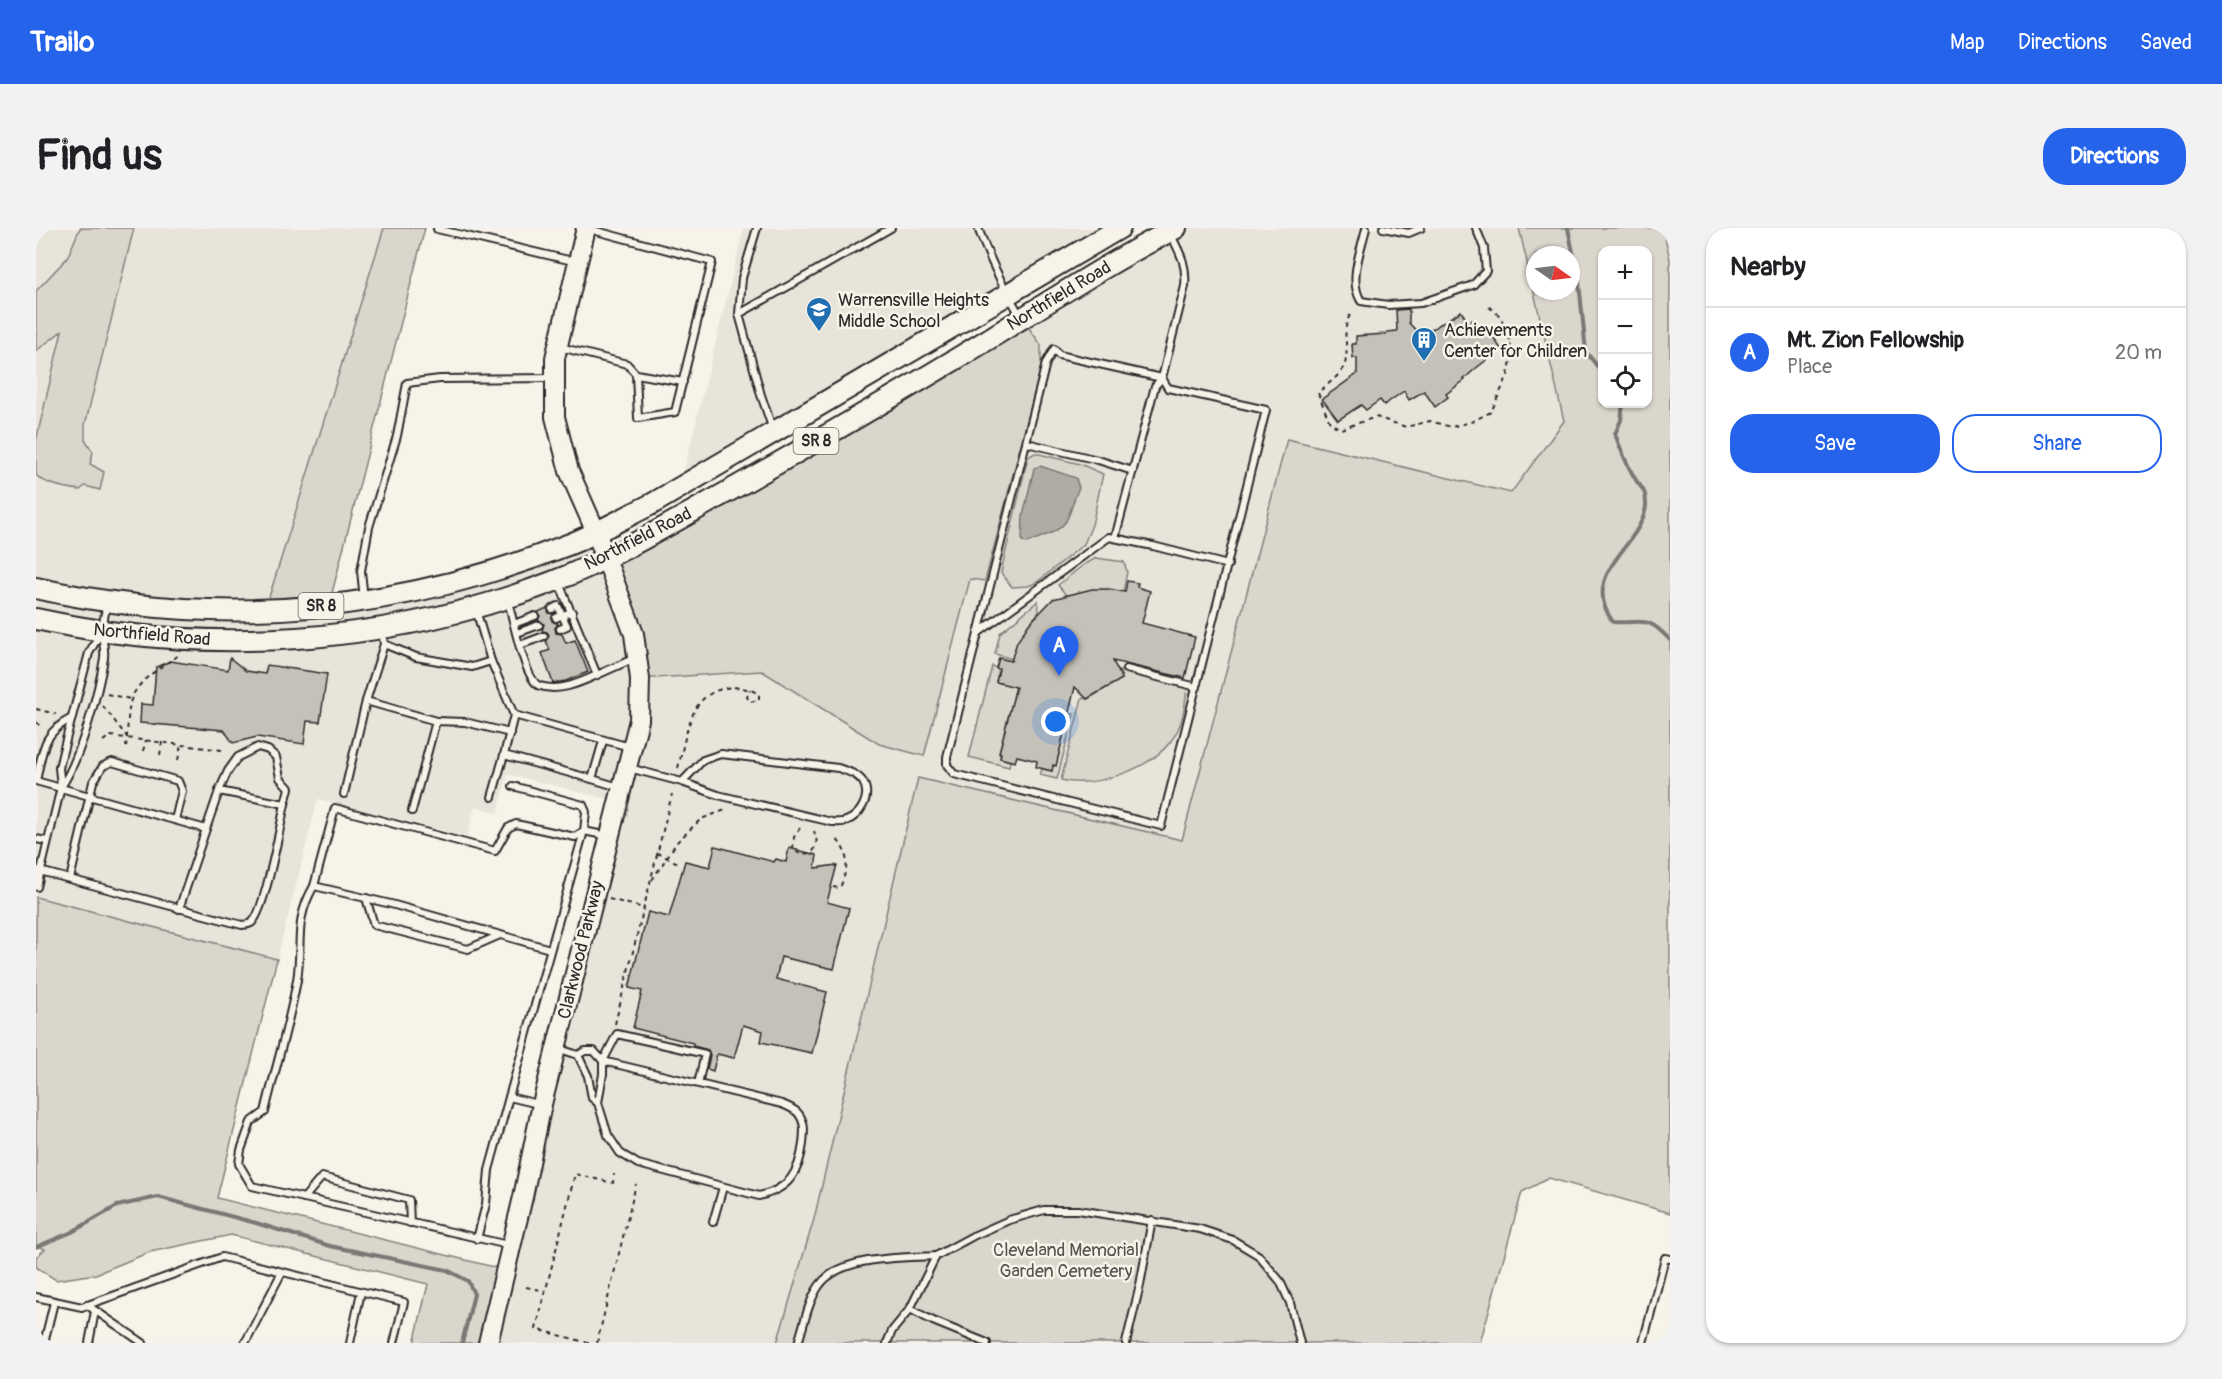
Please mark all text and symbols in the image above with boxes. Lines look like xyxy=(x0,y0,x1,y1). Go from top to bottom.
text: Trailo xyxy=(30,25,94,60)
text: Map xyxy=(1950,29,1985,56)
text: Directions xyxy=(2018,29,2107,56)
text: Saved xyxy=(2140,29,2192,56)
button: Directions xyxy=(2043,128,2186,185)
text: Find us xyxy=(36,130,162,182)
north arrow xyxy=(1526,246,1580,300)
map controls xyxy=(1598,246,1652,408)
button: + xyxy=(1598,246,1652,300)
text: Nearby xyxy=(1730,251,1806,283)
street label: Northfield Road xyxy=(1003,256,1115,336)
place label: Warrensville Heights Middle School xyxy=(838,289,989,333)
school or university icon: Warrensville Heights Middle School xyxy=(804,295,834,333)
button: − xyxy=(1598,300,1652,354)
place label: Achievements Center for Children xyxy=(1444,319,1587,363)
building icon: Achievements Center for Children xyxy=(1409,325,1439,363)
text: Mt. Zion Fellowship xyxy=(1787,326,1964,354)
text: A xyxy=(1743,340,1756,365)
text: 20 m xyxy=(2115,340,2162,365)
button: locate xyxy=(1598,354,1652,408)
text: Place xyxy=(1787,354,1832,379)
button: Save xyxy=(1730,414,1940,473)
button: Share xyxy=(1952,414,2162,473)
road number: SR 8 xyxy=(794,428,838,454)
street label: Northfield Road xyxy=(580,502,696,576)
road number: SR 8 xyxy=(298,593,344,619)
street label: Northfield Road xyxy=(92,618,212,652)
pin: A xyxy=(1040,626,1078,676)
your location xyxy=(1041,707,1070,736)
street label: Clarkwood Parkway xyxy=(553,878,609,1022)
park label: Cleveland Memorial Garden Cemetery xyxy=(993,1239,1139,1283)

